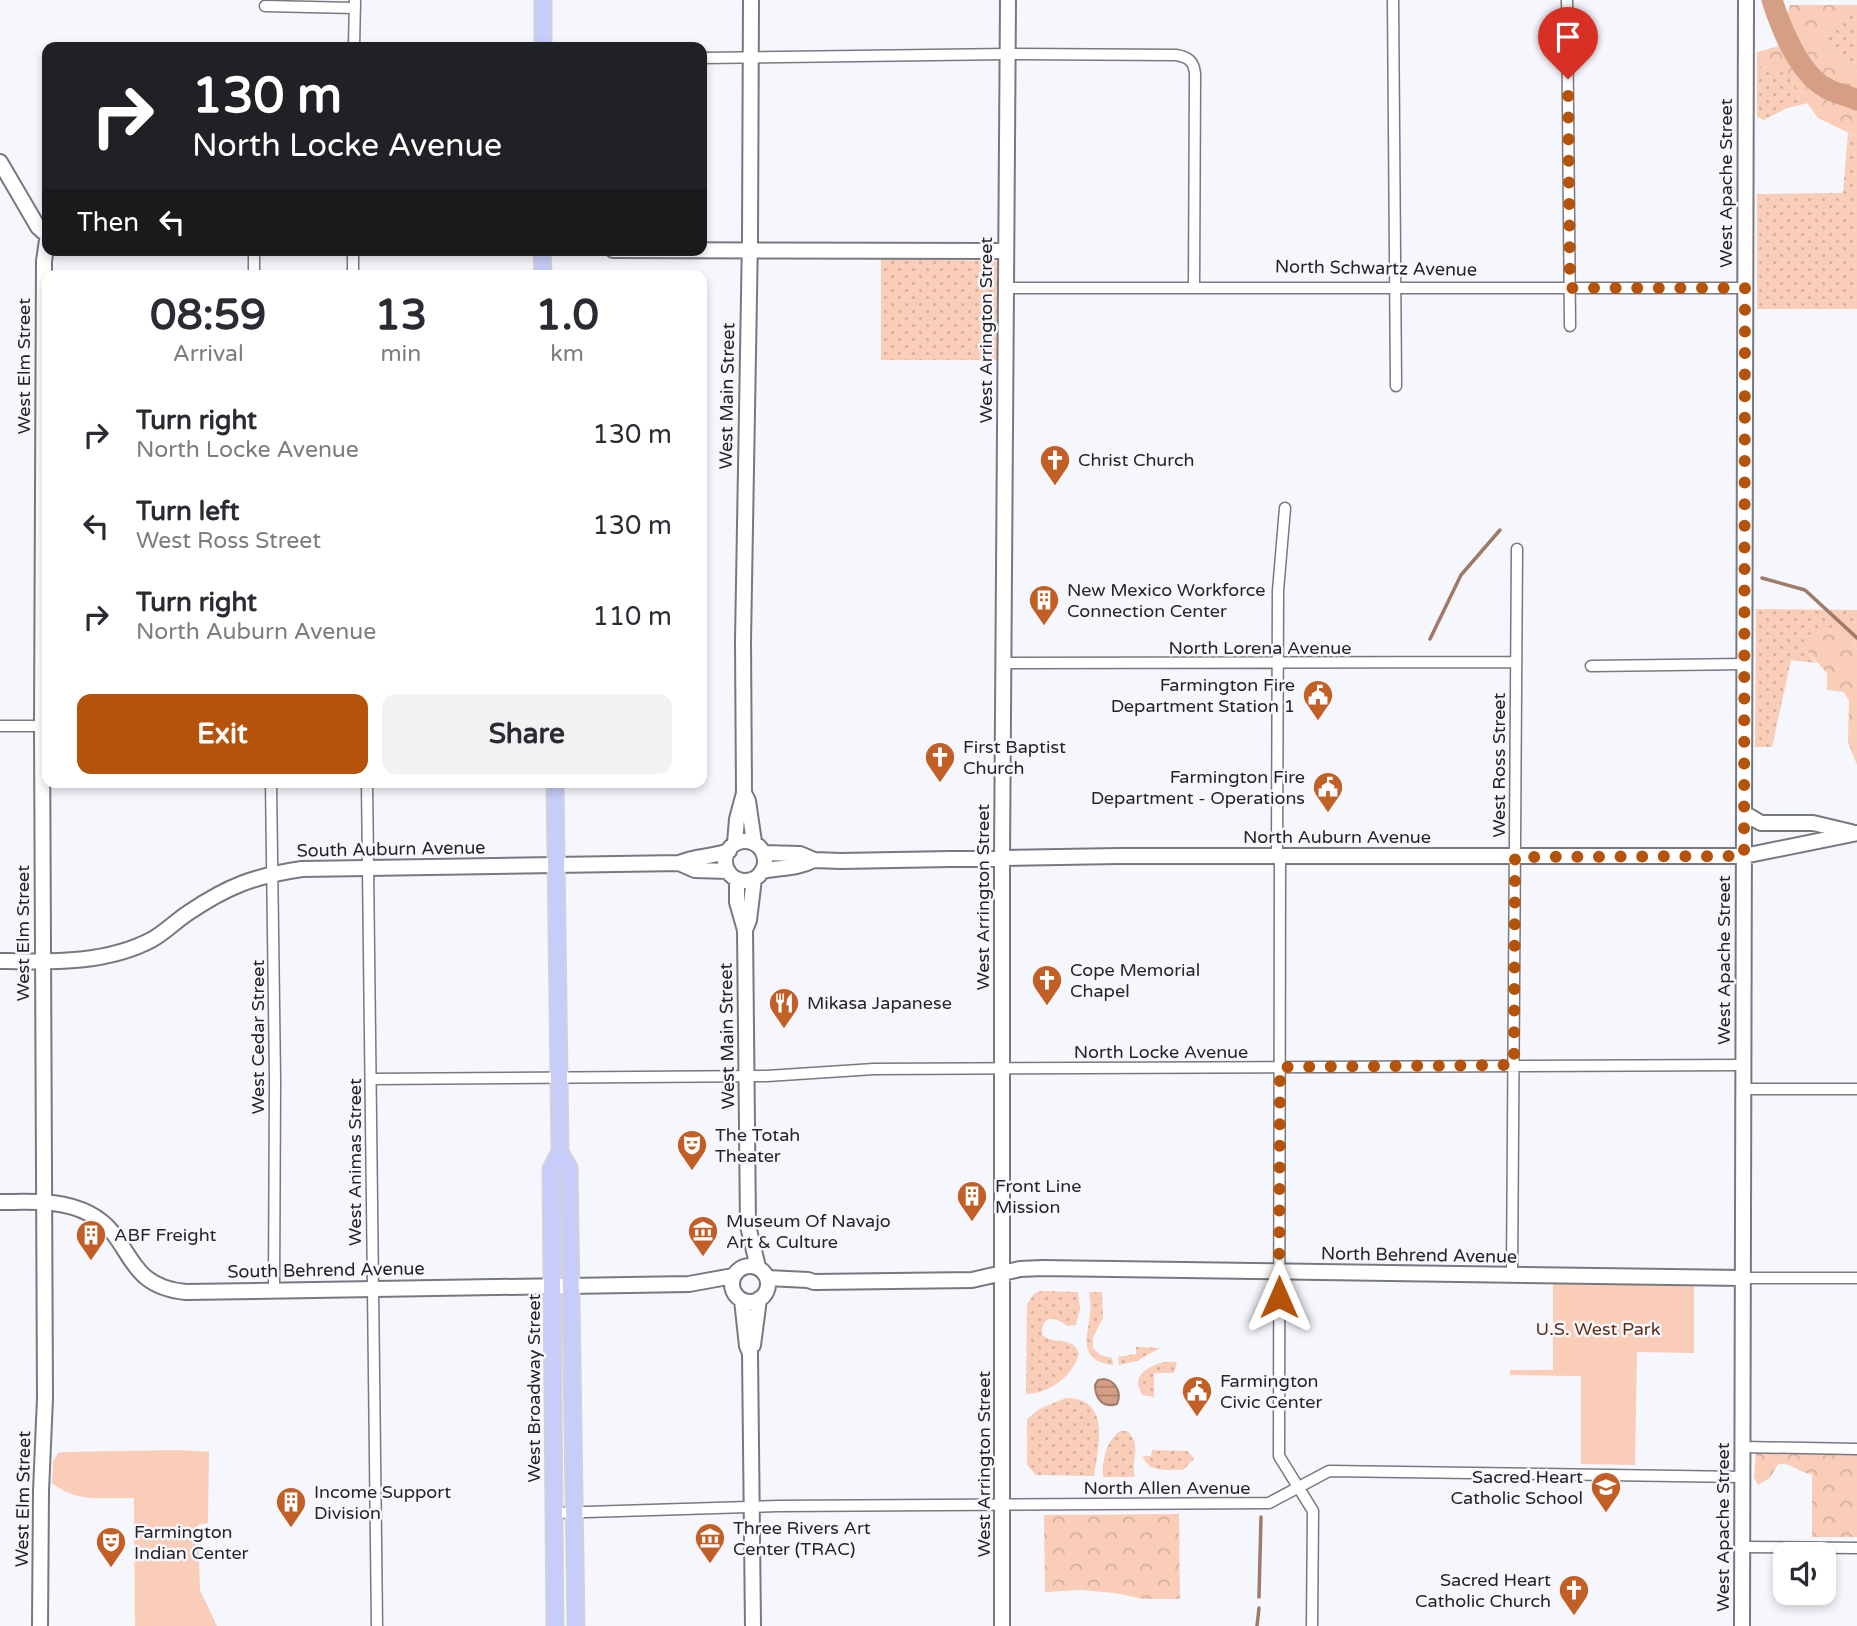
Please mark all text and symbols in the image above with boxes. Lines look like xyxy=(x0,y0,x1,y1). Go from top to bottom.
pin xyxy=(1538,7,1598,79)
icon: arrive xyxy=(1549,18,1587,56)
text: 130 m xyxy=(192,67,342,126)
icon: right xyxy=(77,70,168,161)
street label: West Apache Street xyxy=(1715,98,1737,268)
text: North Locke Avenue xyxy=(192,127,502,165)
icon: left xyxy=(153,203,191,241)
text: Then xyxy=(77,207,139,238)
street label: West Arrington Street xyxy=(975,237,997,423)
street label: North Schwartz Avenue xyxy=(1275,255,1477,281)
text: 08:59 xyxy=(150,290,266,341)
text: 13 xyxy=(374,290,427,341)
text: 1.0 xyxy=(535,290,599,341)
street label: West Elm Street xyxy=(13,298,35,434)
street label: West Main Street xyxy=(715,322,739,470)
text: Arrival xyxy=(173,340,244,368)
text: min xyxy=(380,340,421,368)
text: km xyxy=(550,340,584,368)
text: Turn right xyxy=(136,405,257,436)
icon: right xyxy=(77,416,115,454)
text: 130 m xyxy=(592,419,672,450)
text: North Locke Avenue xyxy=(136,436,359,464)
church icon: Christ Church xyxy=(1038,443,1072,487)
place label: Christ Church xyxy=(1078,449,1195,471)
text: Turn left xyxy=(136,496,239,527)
icon: left xyxy=(77,507,115,545)
text: 130 m xyxy=(592,510,672,541)
text: West Ross Street xyxy=(136,527,321,555)
place label: New Mexico Workforce Connection Center xyxy=(1067,579,1266,622)
building icon: New Mexico Workforce Connection Center xyxy=(1027,583,1061,627)
text: Turn right xyxy=(136,587,257,618)
icon: right xyxy=(77,598,115,636)
text: 110 m xyxy=(592,601,672,632)
text: North Auburn Avenue xyxy=(136,618,376,646)
street label: North Lorena Avenue xyxy=(1169,637,1351,659)
place label: Farmington Fire Department Station 1 xyxy=(1111,674,1295,717)
public building icon: Farmington Fire Department Station 1 xyxy=(1301,678,1335,722)
street label: West Ross Street xyxy=(1488,692,1510,837)
button: Exit xyxy=(77,694,368,774)
button: Share xyxy=(382,694,672,774)
place label: First Baptist Church xyxy=(963,736,1066,779)
church icon: First Baptist Church xyxy=(923,740,957,784)
place label: Farmington Fire Department - Operations xyxy=(1091,766,1305,809)
public building icon: Farmington Fire Department - Operations xyxy=(1311,770,1345,814)
street label: West Arrington Street xyxy=(972,804,994,990)
street label: North Auburn Avenue xyxy=(1243,826,1431,848)
street label: South Auburn Avenue xyxy=(296,836,486,862)
street label: West Elm Street xyxy=(12,865,34,1001)
street label: West Apache Street xyxy=(1713,875,1735,1045)
place label: Cope Memorial Chapel xyxy=(1070,959,1200,1002)
street label: West Cedar Street xyxy=(247,960,269,1114)
street label: West Main Street xyxy=(715,962,739,1110)
church icon: Cope Memorial Chapel xyxy=(1030,963,1064,1007)
restaurant icon: Mikasa Japanese xyxy=(767,986,801,1030)
place label: Mikasa Japanese xyxy=(807,992,952,1014)
street label: North Locke Avenue xyxy=(1074,1041,1248,1063)
street label: West Animas Street xyxy=(344,1078,366,1246)
place label: The Totah Theater xyxy=(715,1124,800,1167)
theatre icon: The Totah Theater xyxy=(675,1128,709,1172)
place label: Front Line Mission xyxy=(995,1175,1081,1218)
building icon: Front Line Mission xyxy=(955,1179,989,1223)
place label: Museum Of Navajo Art & Culture xyxy=(726,1210,891,1253)
museum icon: Museum Of Navajo Art & Culture xyxy=(686,1214,720,1258)
building icon: ABF Freight xyxy=(74,1218,108,1262)
place label: ABF Freight xyxy=(114,1224,216,1246)
street label: North Behrend Avenue xyxy=(1321,1242,1517,1268)
street label: South Behrend Avenue xyxy=(227,1257,425,1283)
position arrow xyxy=(1242,1260,1316,1334)
street label: West Broadway Street xyxy=(523,1293,545,1482)
park label: U.S. West Park xyxy=(1536,1318,1661,1340)
place label: Farmington Civic Center xyxy=(1220,1370,1322,1413)
street label: West Arrington Street xyxy=(973,1371,995,1557)
public building icon: Farmington Civic Center xyxy=(1180,1374,1214,1418)
street label: West Elm Street xyxy=(11,1431,35,1567)
street label: West Apache Street xyxy=(1712,1442,1734,1612)
place label: Sacred Heart Catholic School xyxy=(1451,1466,1583,1509)
school or university icon: Sacred Heart Catholic School xyxy=(1589,1470,1623,1514)
street label: North Allen Avenue xyxy=(1083,1477,1251,1499)
place label: Income Support Division xyxy=(314,1481,451,1524)
building icon: Income Support Division xyxy=(274,1485,308,1529)
place label: Three Rivers Art Center (TRAC) xyxy=(733,1517,871,1560)
place label: Farmington Indian Center xyxy=(134,1521,249,1564)
museum icon: Three Rivers Art Center (TRAC) xyxy=(693,1521,727,1565)
theatre icon: Farmington Indian Center xyxy=(94,1525,128,1569)
map controls xyxy=(1773,1542,1836,1605)
button: sound xyxy=(1773,1542,1836,1605)
place label: Sacred Heart Catholic Church xyxy=(1415,1569,1551,1612)
church icon: Sacred Heart Catholic Church xyxy=(1557,1573,1591,1617)

